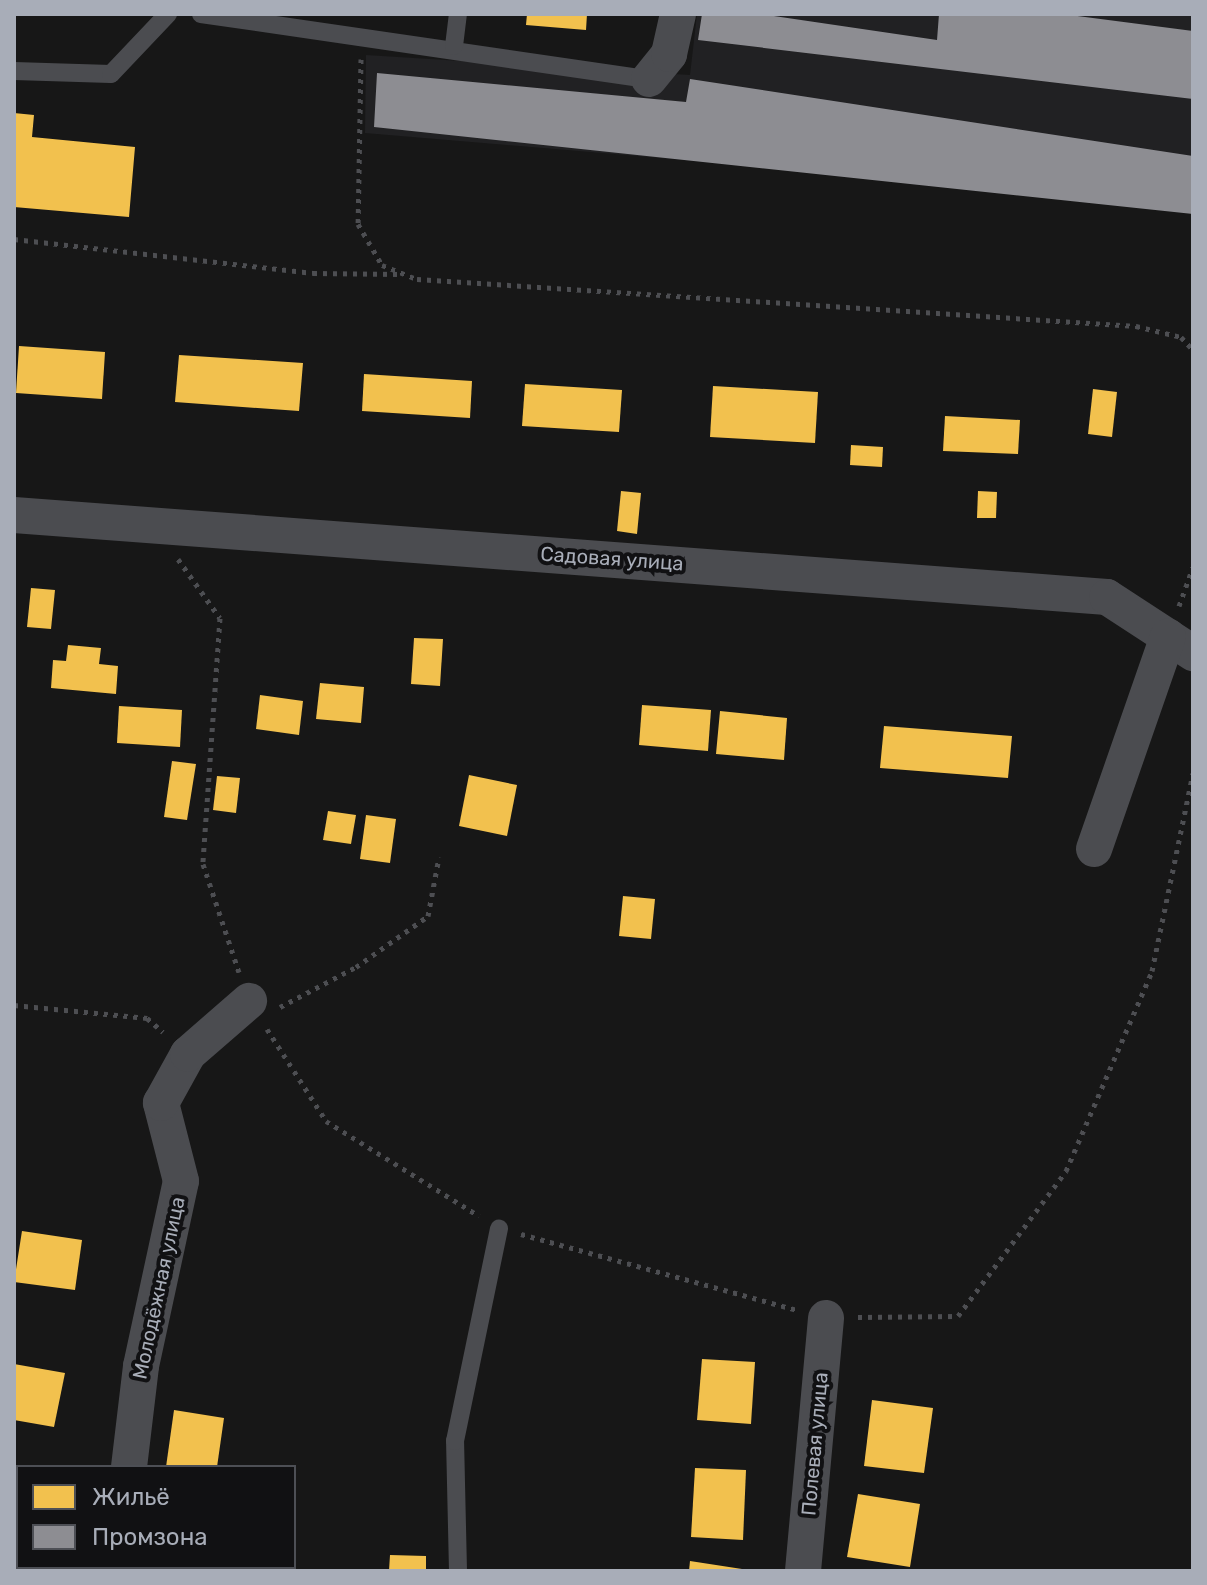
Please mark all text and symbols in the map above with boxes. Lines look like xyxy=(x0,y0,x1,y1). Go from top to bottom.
street label: Садовая улица xyxy=(540,542,684,576)
street label: Молодёжная улица xyxy=(128,1195,190,1381)
street label: Полевая улица xyxy=(797,1371,833,1517)
legend xyxy=(16,1465,296,1569)
text: Жильё xyxy=(92,1483,170,1511)
text: Промзона xyxy=(92,1523,208,1551)

